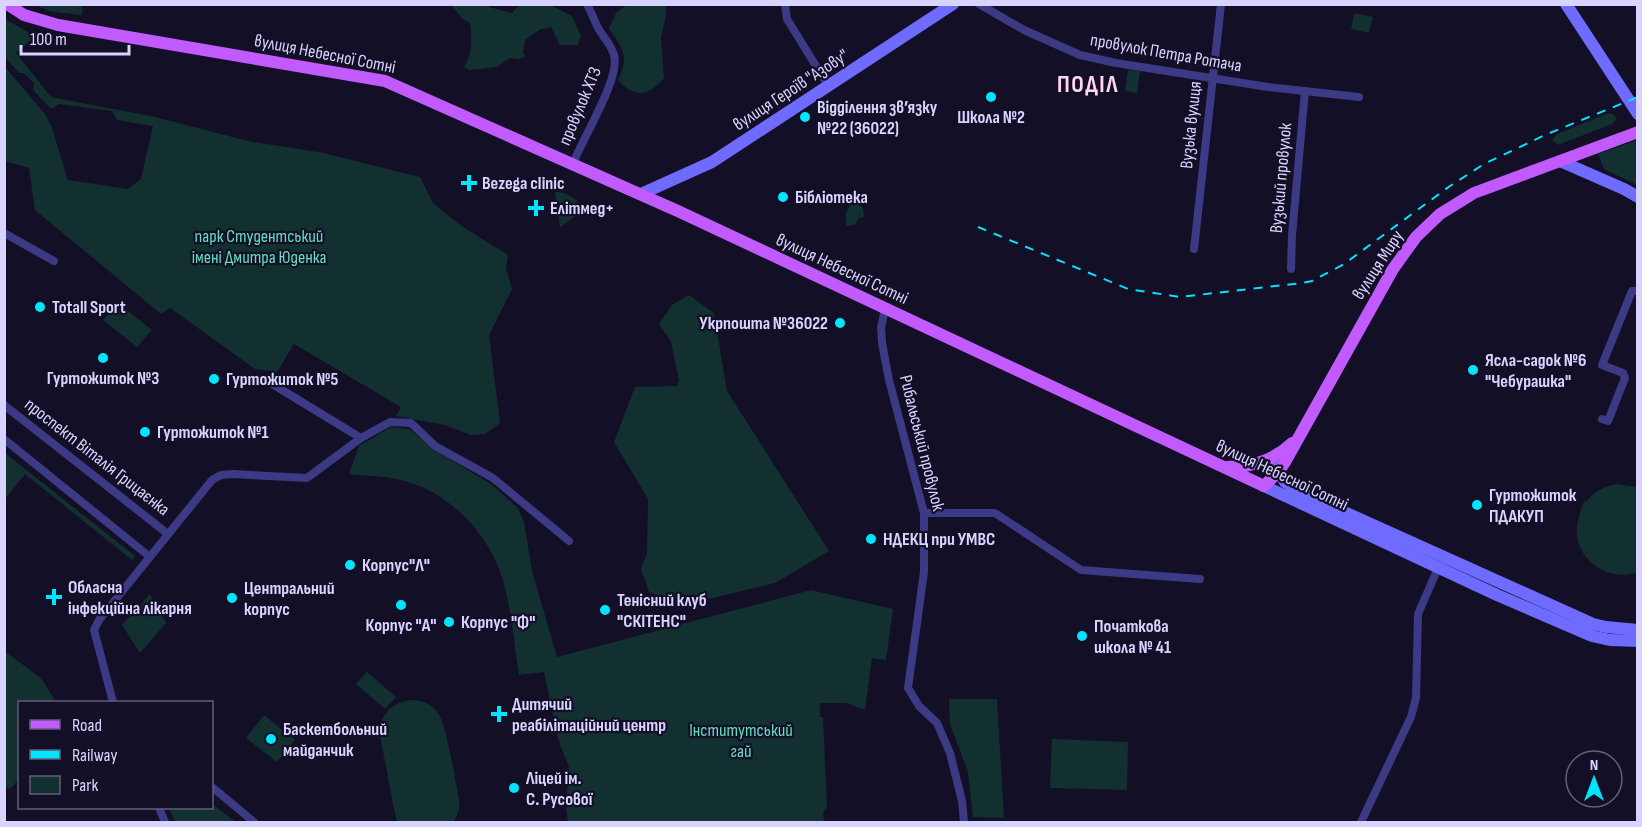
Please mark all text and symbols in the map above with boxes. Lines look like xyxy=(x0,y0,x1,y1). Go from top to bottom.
scale bar xyxy=(21,18,129,56)
text: 100 m xyxy=(30,29,67,50)
street label: провулок Петра Ротача xyxy=(1089,29,1243,77)
street label: вулиця Небесної Сотні xyxy=(253,30,397,78)
street label: вулиця Героїв "Азову" xyxy=(729,45,853,135)
street label: провулок ХТЗ xyxy=(554,64,606,148)
district label: ПОДІЛ xyxy=(1057,70,1119,99)
street label: Вузька вулиця xyxy=(1176,80,1206,170)
marker: Школа №2 xyxy=(984,90,998,104)
place label: Відділення зв’язку №22 (36022) xyxy=(817,97,938,139)
place label: Школа №2 xyxy=(957,107,1025,128)
marker: Відділення зв’язку №22 (36022) xyxy=(798,110,812,124)
street label: Вузький провулок xyxy=(1266,122,1296,234)
place label: Bezega clinic xyxy=(482,173,565,194)
marker: Bezega clinic xyxy=(460,174,478,192)
place label: Бібліотека xyxy=(795,187,868,208)
marker: Бібліотека xyxy=(776,190,790,204)
place label: Елітмед+ xyxy=(550,198,614,219)
marker: Елітмед+ xyxy=(527,199,545,217)
park label: парк Студентський імені Дмитра Юденка xyxy=(192,226,326,268)
street label: вулиця Миру xyxy=(1348,227,1408,303)
street label: вулиця Небесної Сотні xyxy=(773,229,911,309)
place label: Totall Sport xyxy=(52,297,126,318)
marker: Totall Sport xyxy=(33,300,47,314)
place label: Укрпошта №36022 xyxy=(699,313,828,334)
marker: Укрпошта №36022 xyxy=(833,316,847,330)
place label: Ясла-садок №6 "Чебурашка" xyxy=(1485,350,1586,392)
marker: Гуртожиток №3 xyxy=(96,351,110,365)
marker: Ясла-садок №6 "Чебурашка" xyxy=(1466,363,1480,377)
place label: Гуртожиток №3 xyxy=(47,368,159,389)
place label: Гуртожиток №5 xyxy=(226,369,338,390)
marker: Гуртожиток №5 xyxy=(207,372,221,386)
street label: Рибальський провулок xyxy=(895,373,949,513)
street label: проспект Віталія Грицаєнка xyxy=(20,394,174,520)
place label: Гуртожиток №1 xyxy=(157,422,268,443)
marker: Гуртожиток №1 xyxy=(138,425,152,439)
street label: вулиця Небесної Сотні xyxy=(1213,435,1351,515)
place label: Гуртожиток ПДАКУП xyxy=(1489,485,1577,527)
marker: Гуртожиток ПДАКУП xyxy=(1470,498,1484,512)
place label: НДЕКЦ при УМВС xyxy=(883,529,995,550)
marker: НДЕКЦ при УМВС xyxy=(864,532,878,546)
place label: Корпус"Л" xyxy=(362,555,430,576)
marker: Корпус"Л" xyxy=(343,558,357,572)
place label: Обласна інфекційна лікарня xyxy=(68,577,192,619)
place label: Центральний корпус xyxy=(244,578,335,620)
marker: Обласна інфекційна лікарня xyxy=(45,588,63,606)
place label: Тенісний клуб "СКІТЕНС" xyxy=(617,590,707,632)
marker: Центральний корпус xyxy=(225,591,239,605)
marker: Корпус "А" xyxy=(394,598,408,612)
marker: Тенісний клуб "СКІТЕНС" xyxy=(598,603,612,617)
place label: Корпус "Ф" xyxy=(461,612,535,633)
place label: Корпус "А" xyxy=(366,615,436,636)
marker: Корпус "Ф" xyxy=(442,615,456,629)
place label: Початкова школа № 41 xyxy=(1094,616,1171,658)
marker: Початкова школа № 41 xyxy=(1075,629,1089,643)
place label: Дитячий реабілітаційний центр xyxy=(512,694,666,736)
legend xyxy=(18,701,213,809)
marker: Дитячий реабілітаційний центр xyxy=(490,705,508,723)
text: Road xyxy=(72,715,102,736)
place label: Баскетбольний майданчик xyxy=(283,719,387,761)
park label: Інститутський гай xyxy=(689,720,793,762)
marker: Баскетбольний майданчик xyxy=(264,732,278,746)
text: Railway xyxy=(72,745,117,766)
north arrow xyxy=(1564,749,1624,809)
text: N xyxy=(1590,756,1598,775)
place label: Ліцей ім. С. Русової xyxy=(525,768,594,810)
text: Park xyxy=(72,775,98,796)
marker: Ліцей ім. С. Русової xyxy=(507,781,521,795)

